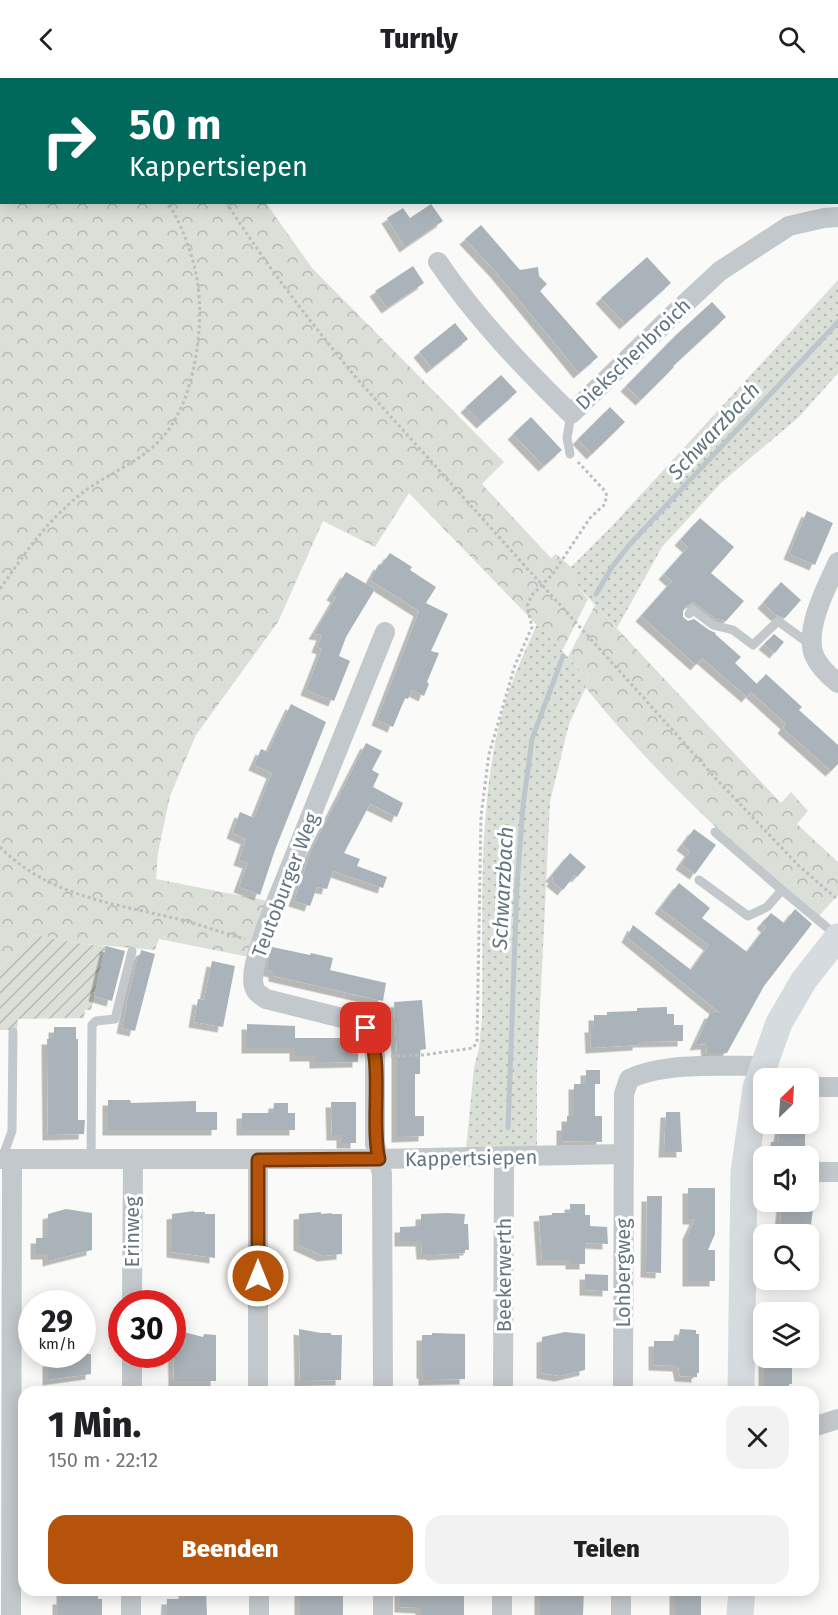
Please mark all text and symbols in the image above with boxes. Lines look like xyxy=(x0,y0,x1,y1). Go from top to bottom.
icon: back xyxy=(30,23,63,56)
text: Turnly xyxy=(380,23,458,55)
icon: search xyxy=(775,23,808,56)
text: 50 m xyxy=(129,100,222,150)
icon: right xyxy=(30,102,108,180)
text: Kappertsiepen xyxy=(129,151,308,183)
street label: Diekschenbroich xyxy=(571,293,695,415)
water label: Schwarzbach xyxy=(662,377,766,486)
street label: Teutoburger Weg xyxy=(246,809,324,961)
water label: Schwarzbach xyxy=(487,826,519,951)
pin xyxy=(340,1002,391,1053)
icon: arrive xyxy=(349,1011,382,1044)
north arrow xyxy=(753,1068,819,1134)
map controls xyxy=(753,1068,819,1368)
street label: Kappertsiepen xyxy=(405,1145,537,1171)
button: sound xyxy=(753,1146,819,1212)
street label: Erinweg xyxy=(120,1196,144,1268)
street label: Beekerwerth xyxy=(492,1218,516,1332)
street label: Lohbergweg xyxy=(611,1218,635,1328)
button: search xyxy=(753,1224,819,1290)
position arrow xyxy=(226,1244,290,1308)
speed limit sign: 30 xyxy=(108,1290,186,1368)
button: layers xyxy=(753,1302,819,1368)
text: 29 xyxy=(41,1304,73,1340)
text: km/h xyxy=(38,1335,76,1353)
text: 1 Min. xyxy=(48,1403,141,1447)
button: close xyxy=(726,1406,789,1469)
text: 150 m · 22:12 xyxy=(48,1448,158,1472)
button: Beenden xyxy=(48,1515,413,1584)
button: Teilen xyxy=(425,1515,789,1584)

